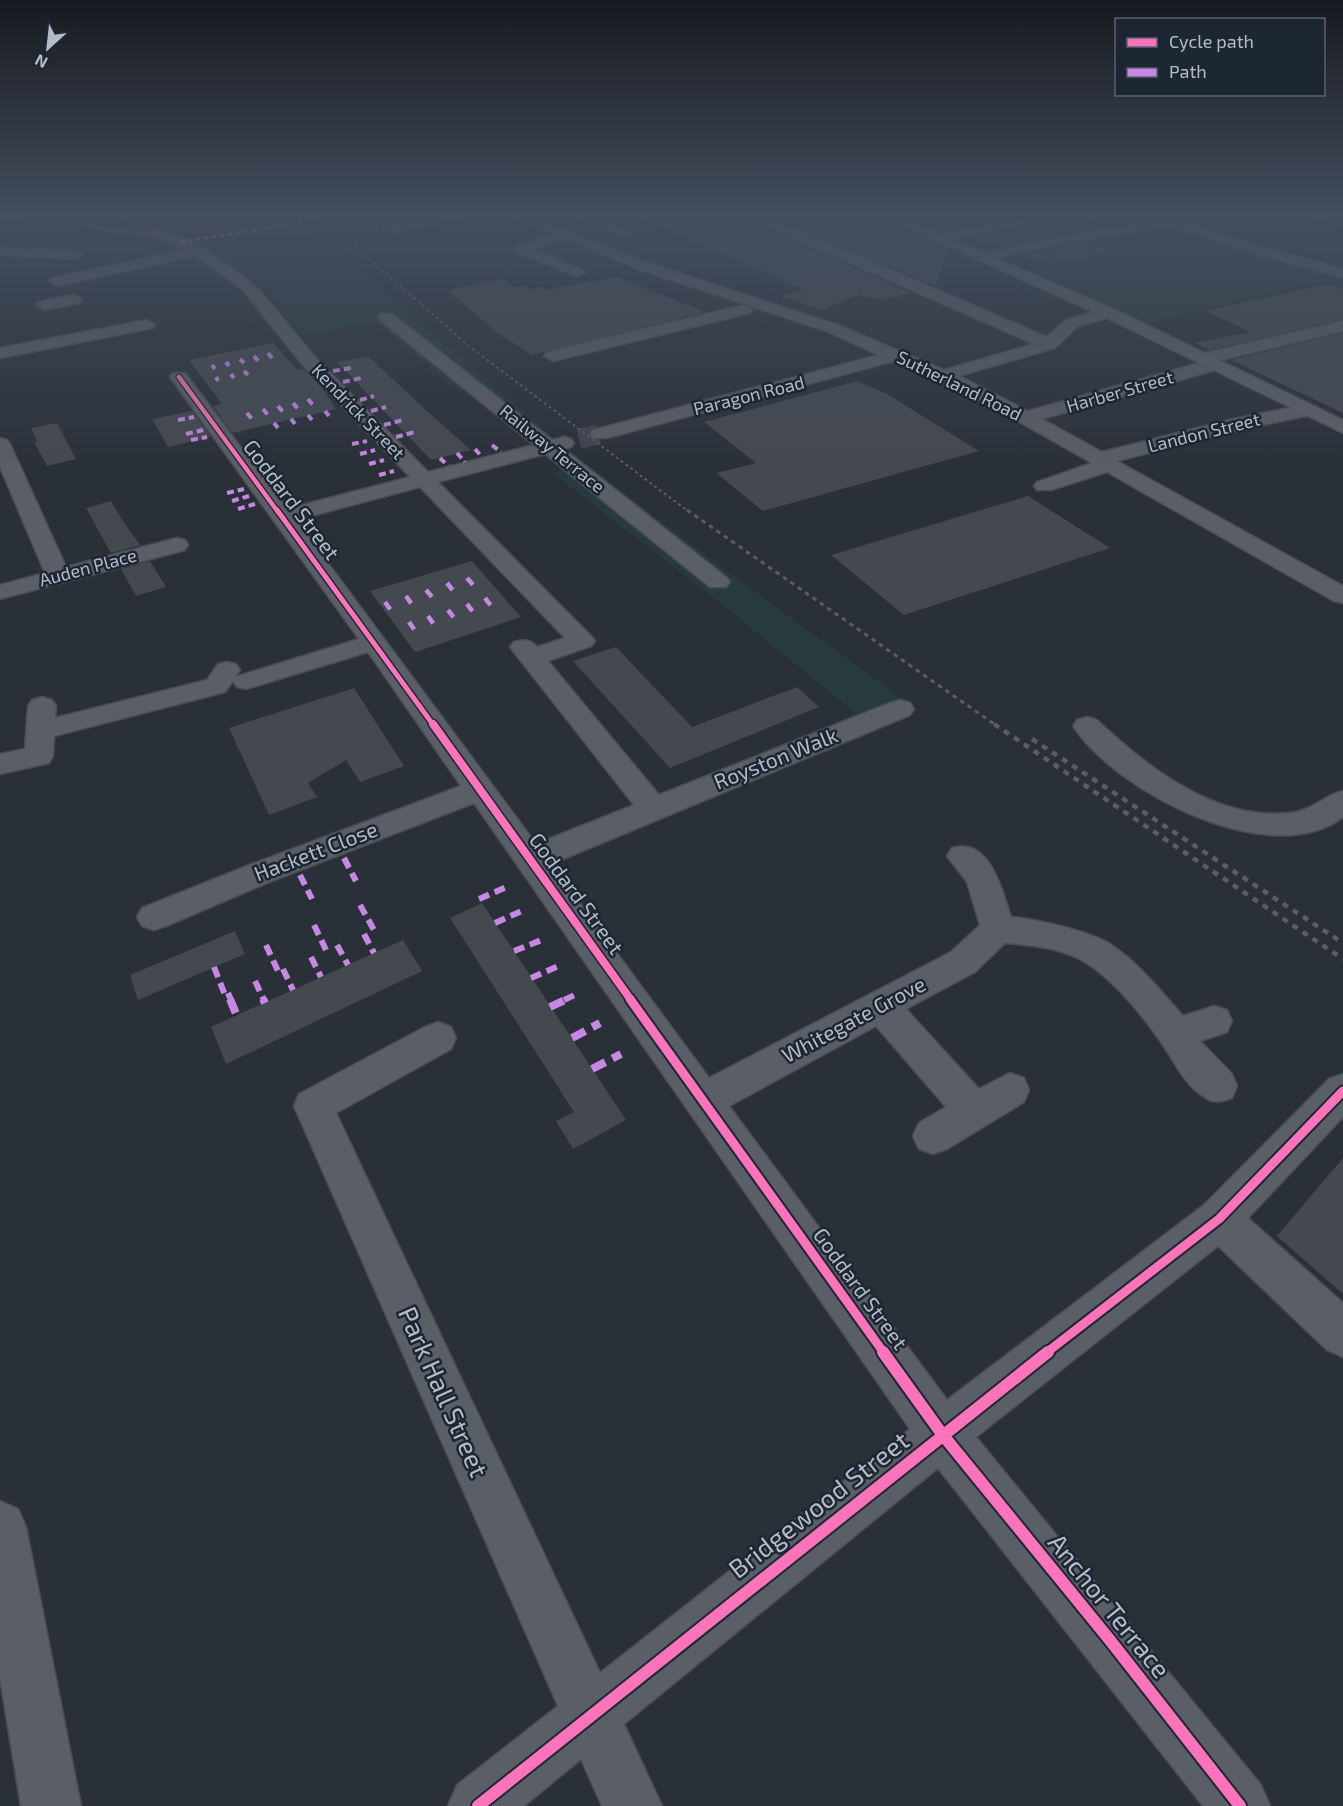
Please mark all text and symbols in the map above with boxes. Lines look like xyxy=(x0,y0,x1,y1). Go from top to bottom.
north arrow xyxy=(18,18,78,78)
legend xyxy=(1115,18,1325,96)
text: Cycle path xyxy=(1169,30,1254,52)
text: N xyxy=(31,51,50,73)
text: Path xyxy=(1169,60,1207,82)
street label: Sutherland Road xyxy=(893,345,1025,425)
street label: Kendrick Street xyxy=(308,359,410,464)
street label: Harber Street xyxy=(1064,365,1176,417)
street label: Paragon Road xyxy=(691,371,807,419)
street label: Railway Terrace xyxy=(496,399,610,497)
street label: Landon Street xyxy=(1145,407,1262,457)
street label: Goddard Street xyxy=(239,434,346,564)
street label: Auden Place xyxy=(37,543,139,591)
street label: Royston Walk xyxy=(710,721,841,794)
street label: Hackett Close xyxy=(250,816,381,886)
street label: Goddard Street xyxy=(525,828,630,959)
street label: Whitegate Grove xyxy=(777,970,929,1067)
street label: Goddard Street xyxy=(809,1223,914,1354)
street label: Park Hall Street xyxy=(393,1301,496,1481)
street label: Bridgewood Street xyxy=(722,1424,914,1584)
street label: Anchor Terrace xyxy=(1043,1527,1178,1683)

